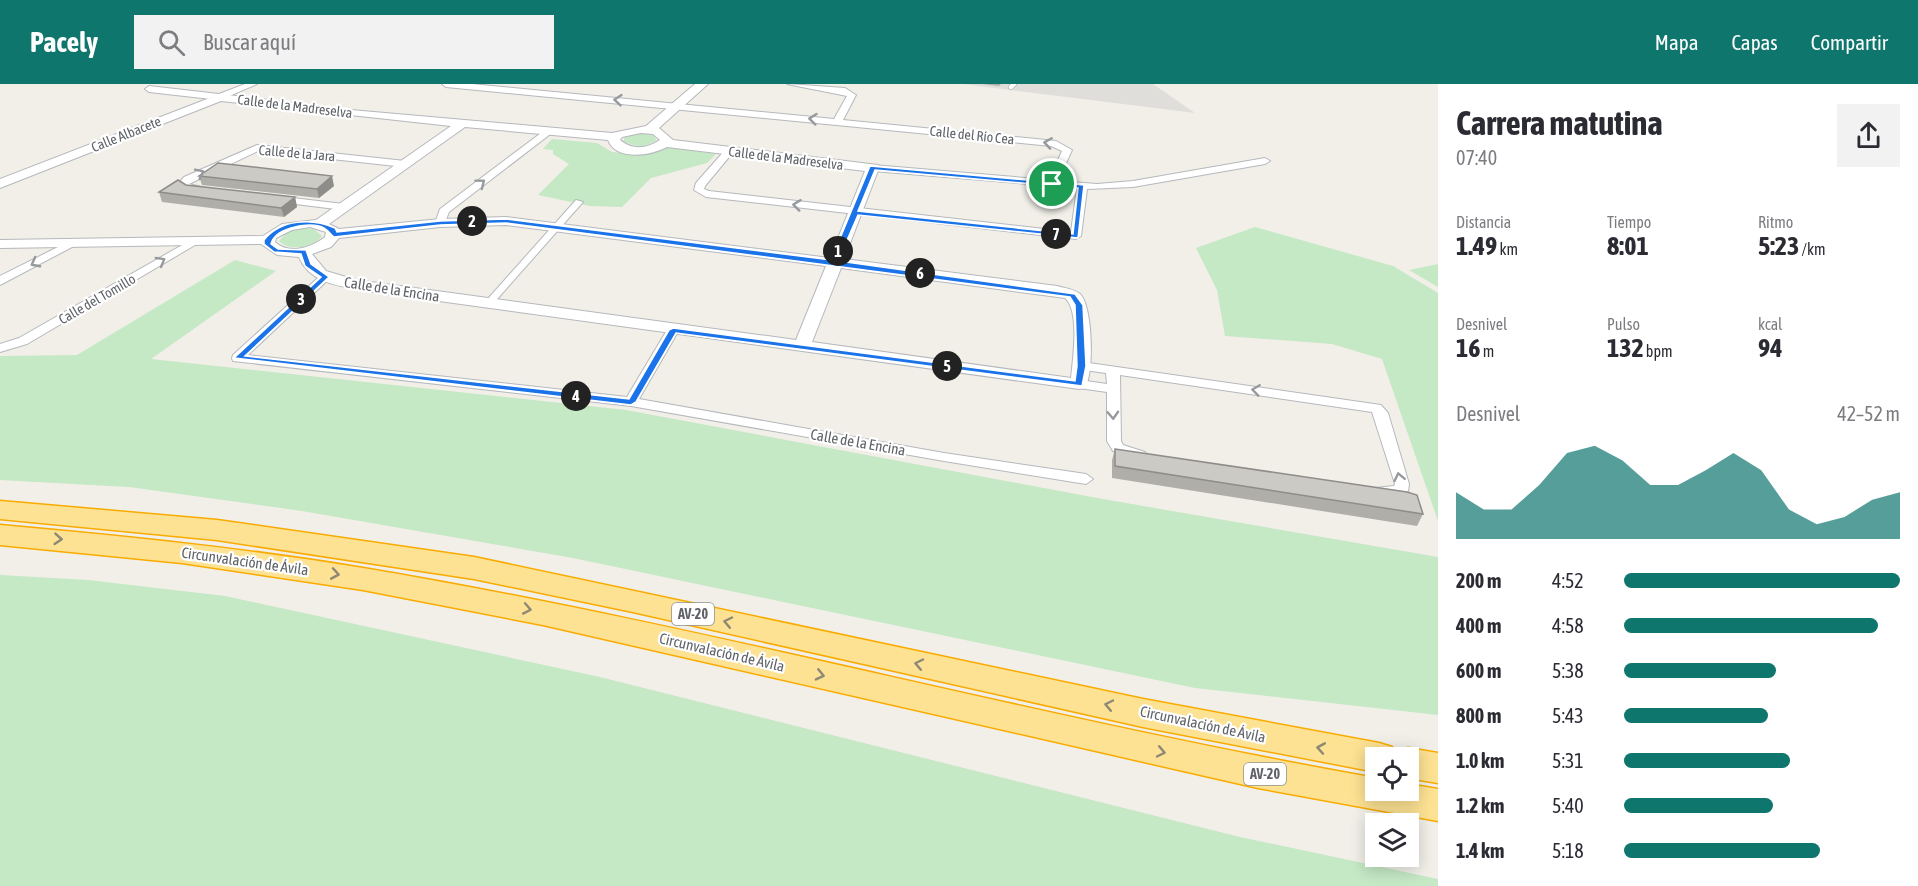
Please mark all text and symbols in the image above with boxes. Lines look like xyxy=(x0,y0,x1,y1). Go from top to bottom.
search box xyxy=(134,15,554,69)
text: Pacely xyxy=(30,26,98,58)
icon: search xyxy=(155,26,188,59)
text: Buscar aquí xyxy=(203,29,296,55)
text: Mapa xyxy=(1655,30,1698,54)
text: Capas xyxy=(1731,30,1778,54)
text: Compartir xyxy=(1811,30,1888,54)
street label: Calle de la Madreselva xyxy=(237,91,353,121)
one-way arrow xyxy=(614,94,623,107)
text: Carrera matutina xyxy=(1456,104,1663,142)
button: share xyxy=(1837,104,1900,167)
street label: Calle Albacete xyxy=(89,113,163,155)
one-way arrow xyxy=(808,113,817,126)
street label: Calle del Río Cea xyxy=(929,123,1015,147)
one-way arrow xyxy=(1044,137,1053,149)
street label: Calle de la Jara xyxy=(258,142,336,164)
street label: Calle de la Madreselva xyxy=(728,143,844,173)
text: 07:40 xyxy=(1456,146,1497,169)
pin xyxy=(1026,158,1077,209)
icon: arrive xyxy=(1035,167,1068,200)
one-way arrow xyxy=(193,169,204,181)
one-way arrow xyxy=(474,180,485,191)
one-way arrow xyxy=(793,200,802,212)
pin: 2 xyxy=(457,206,487,236)
text: 2 xyxy=(468,212,476,230)
text: Distancia xyxy=(1456,213,1511,231)
text: Tiempo xyxy=(1607,213,1651,231)
text: Ritmo xyxy=(1758,213,1793,231)
pin: 7 xyxy=(1041,219,1071,249)
text: 7 xyxy=(1052,225,1060,243)
text: 1.49 xyxy=(1456,231,1497,261)
text: 8:01 xyxy=(1607,231,1649,261)
text: 5:23 xyxy=(1758,231,1799,261)
pin: 1 xyxy=(823,236,853,266)
text: km xyxy=(1497,240,1518,258)
text: /km xyxy=(1799,240,1825,258)
text: 1 xyxy=(834,242,842,260)
one-way arrow xyxy=(30,255,41,267)
one-way arrow xyxy=(155,256,166,268)
pin: 6 xyxy=(905,258,935,288)
text: 6 xyxy=(916,264,924,282)
street label: Calle del Tomillo xyxy=(56,271,138,327)
street label: Calle de la Encina xyxy=(343,273,441,305)
pin: 3 xyxy=(286,284,316,314)
text: 3 xyxy=(297,290,305,308)
text: Desnivel xyxy=(1456,315,1507,333)
text: Pulso xyxy=(1607,315,1640,333)
text: kcal xyxy=(1758,315,1782,333)
text: 16 xyxy=(1456,333,1480,363)
text: 132 xyxy=(1607,333,1644,363)
text: 94 xyxy=(1758,333,1782,363)
text: m xyxy=(1480,342,1494,360)
text: bpm xyxy=(1644,342,1673,360)
pin: 5 xyxy=(932,351,962,381)
text: 5 xyxy=(943,357,951,375)
pin: 4 xyxy=(561,381,591,411)
one-way arrow xyxy=(1251,385,1261,397)
text: 4 xyxy=(572,387,580,405)
text: Desnivel xyxy=(1456,402,1520,425)
text: 42–52 m xyxy=(1837,402,1900,425)
one-way arrow xyxy=(1106,410,1119,419)
street label: Calle de la Encina xyxy=(809,425,907,459)
one-way arrow xyxy=(1393,472,1406,482)
one-way arrow xyxy=(54,532,63,545)
street label: Circunvalación de Ávila xyxy=(180,544,310,578)
one-way arrow xyxy=(330,567,340,580)
text: 200 m xyxy=(1456,569,1501,592)
text: 4:52 xyxy=(1552,569,1584,592)
one-way arrow xyxy=(522,602,532,615)
road number: AV-20 xyxy=(672,603,714,625)
text: 400 m xyxy=(1456,614,1501,637)
text: 4:58 xyxy=(1552,614,1584,637)
one-way arrow xyxy=(724,616,734,629)
street label: Circunvalación de Ávila xyxy=(658,629,786,675)
one-way arrow xyxy=(914,658,924,671)
text: 600 m xyxy=(1456,659,1501,682)
text: 5:38 xyxy=(1552,659,1584,682)
one-way arrow xyxy=(814,667,824,680)
one-way arrow xyxy=(1105,699,1115,712)
street label: Circunvalación de Ávila xyxy=(1139,702,1267,746)
text: 800 m xyxy=(1456,704,1501,727)
text: 5:43 xyxy=(1552,704,1584,727)
one-way arrow xyxy=(1316,742,1326,754)
one-way arrow xyxy=(1156,745,1166,758)
map controls xyxy=(1365,747,1419,867)
button: locate xyxy=(1365,747,1419,801)
text: 1.0 km xyxy=(1456,749,1504,772)
text: 5:31 xyxy=(1552,749,1584,772)
road number: AV-20 xyxy=(1244,763,1286,785)
text: 1.2 km xyxy=(1456,794,1504,817)
text: 5:40 xyxy=(1552,794,1584,817)
button: layers xyxy=(1365,813,1419,867)
text: 1.4 km xyxy=(1456,839,1504,862)
text: 5:18 xyxy=(1552,839,1584,862)

